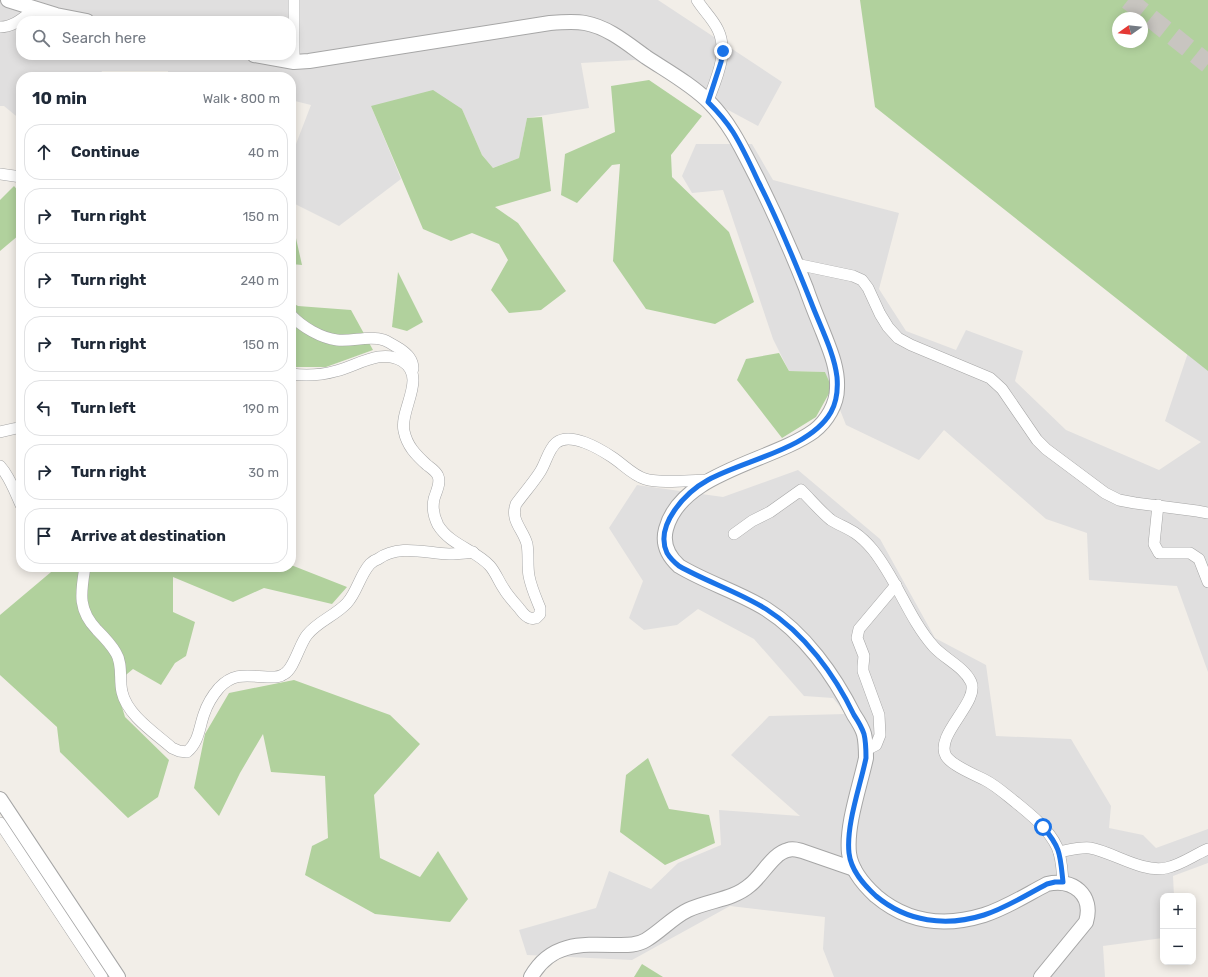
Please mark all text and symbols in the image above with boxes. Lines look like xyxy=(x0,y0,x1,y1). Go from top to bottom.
north arrow xyxy=(1112,12,1148,48)
search box xyxy=(16,16,296,60)
icon: search xyxy=(30,27,52,49)
text: Search here xyxy=(62,29,146,47)
route end xyxy=(714,42,732,60)
text: 10 min xyxy=(32,88,87,108)
text: Walk · 800 m xyxy=(203,91,280,106)
icon: ahead xyxy=(33,141,55,163)
text: Continue xyxy=(71,143,140,161)
text: 40 m xyxy=(248,145,279,160)
icon: right xyxy=(33,205,55,227)
text: Turn right xyxy=(71,207,146,225)
text: 150 m xyxy=(243,209,279,224)
icon: right xyxy=(33,269,55,291)
text: Turn right xyxy=(71,271,146,289)
text: 240 m xyxy=(240,273,279,288)
icon: right xyxy=(33,333,55,355)
text: Turn right xyxy=(71,335,146,353)
text: 150 m xyxy=(243,337,279,352)
icon: left xyxy=(33,397,55,419)
text: Turn left xyxy=(71,399,136,417)
text: 190 m xyxy=(243,401,279,416)
icon: right xyxy=(33,461,55,483)
text: Turn right xyxy=(71,463,146,481)
text: 30 m xyxy=(248,465,279,480)
icon: arrive xyxy=(33,525,55,547)
text: Arrive at destination xyxy=(71,527,226,545)
route start xyxy=(1034,818,1052,836)
map controls xyxy=(1160,893,1196,965)
button: + xyxy=(1160,893,1196,929)
button: − xyxy=(1160,929,1196,965)

